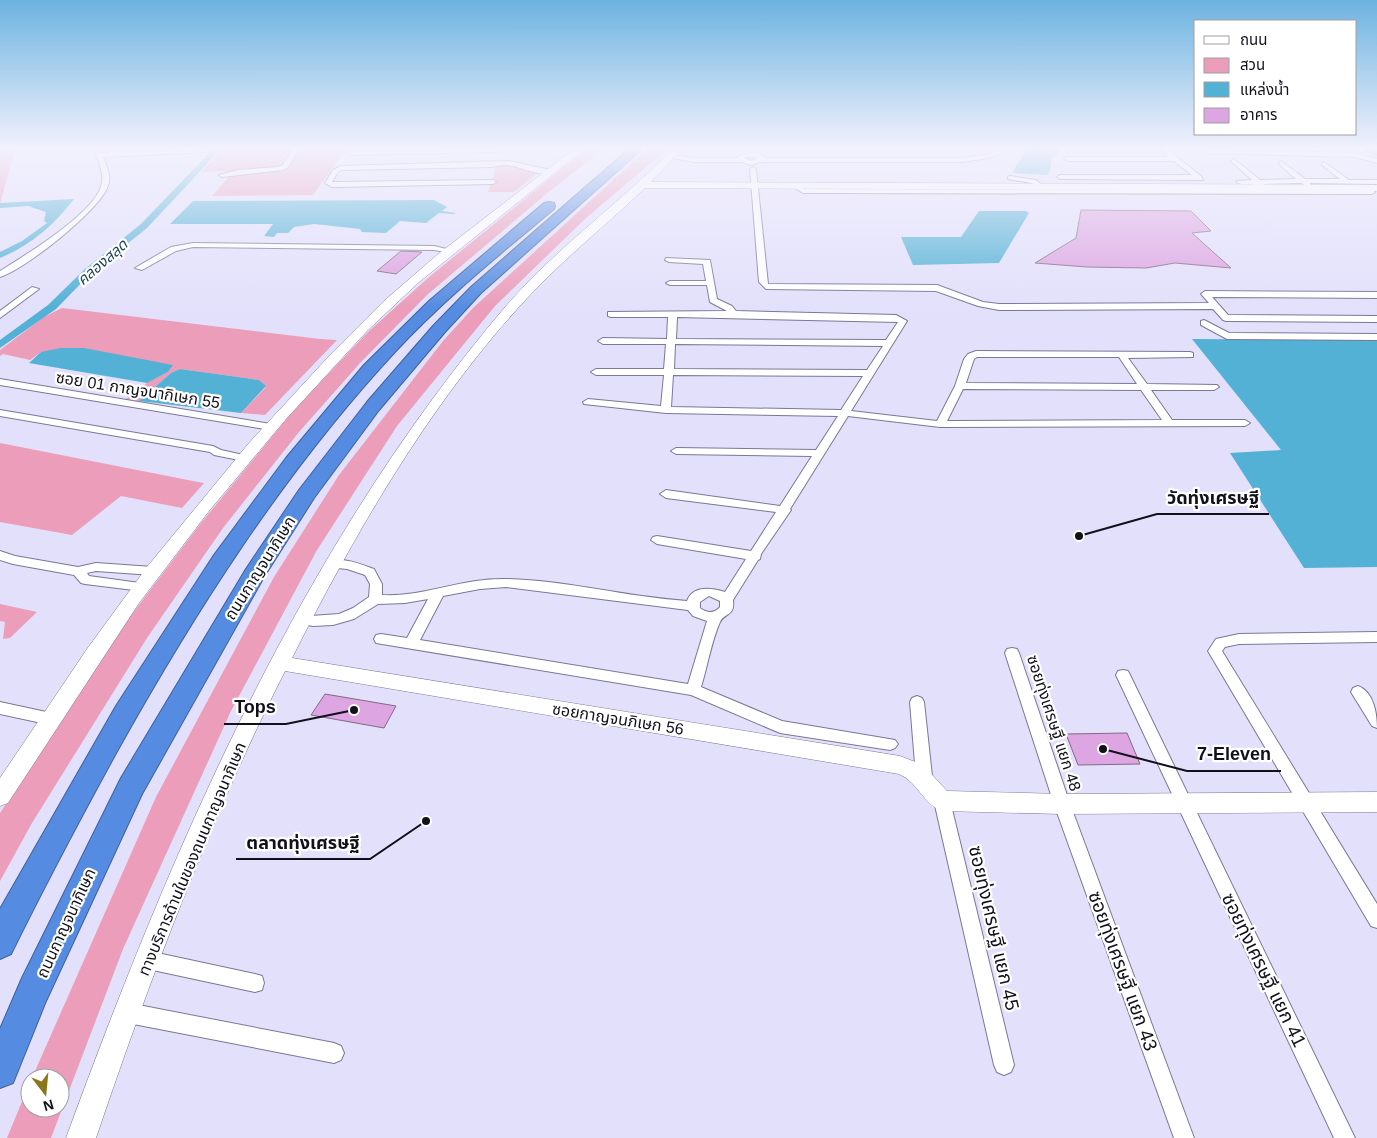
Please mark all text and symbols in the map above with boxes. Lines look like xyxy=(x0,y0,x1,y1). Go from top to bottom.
legend xyxy=(1194,20,1357,135)
text: ถนน xyxy=(1240,31,1267,48)
text: สวน xyxy=(1240,56,1265,73)
text: แหล่งน้ำ xyxy=(1240,79,1289,98)
text: อาคาร xyxy=(1240,106,1277,123)
water label: คลองสลุด xyxy=(73,235,132,289)
street label: ซอย 01 กาญจนากิเษก 55 xyxy=(55,369,221,411)
callout: วัดทุ่งเศรษฐี xyxy=(1157,481,1269,514)
text: วัดทุ่งเศรษฐี xyxy=(1167,488,1259,509)
street label: ถนนกาญจนาภิเษก xyxy=(221,513,299,623)
street label: ซอยทุ่งเศรษฐี แยก 48 xyxy=(1023,653,1084,793)
callout: Tops xyxy=(224,691,286,724)
text: Tops xyxy=(234,697,276,717)
street label: ซอยกาญจนภิเษก 56 xyxy=(551,700,685,738)
callout: 7-Eleven xyxy=(1187,738,1281,771)
street label: ทางบริการด้านในของถนนกาญจนาภิเษก xyxy=(135,740,249,978)
text: 7-Eleven xyxy=(1197,744,1271,764)
callout: ตลาดทุ่งเศรษฐี xyxy=(236,826,370,859)
text: ตลาดทุ่งเศรษฐี xyxy=(246,833,360,854)
street label: ซอยทุ่งเศรษฐี แยก 45 xyxy=(964,843,1024,1013)
street label: ถนนกาญจนาภิเษก xyxy=(33,866,99,980)
street label: ซอยทุ่งเศรษฐี แยก 43 xyxy=(1083,888,1163,1054)
street label: ซอยทุ่งเศรษฐี แยก 41 xyxy=(1217,889,1311,1051)
north arrow xyxy=(20,1068,70,1118)
text: N xyxy=(42,1096,56,1115)

